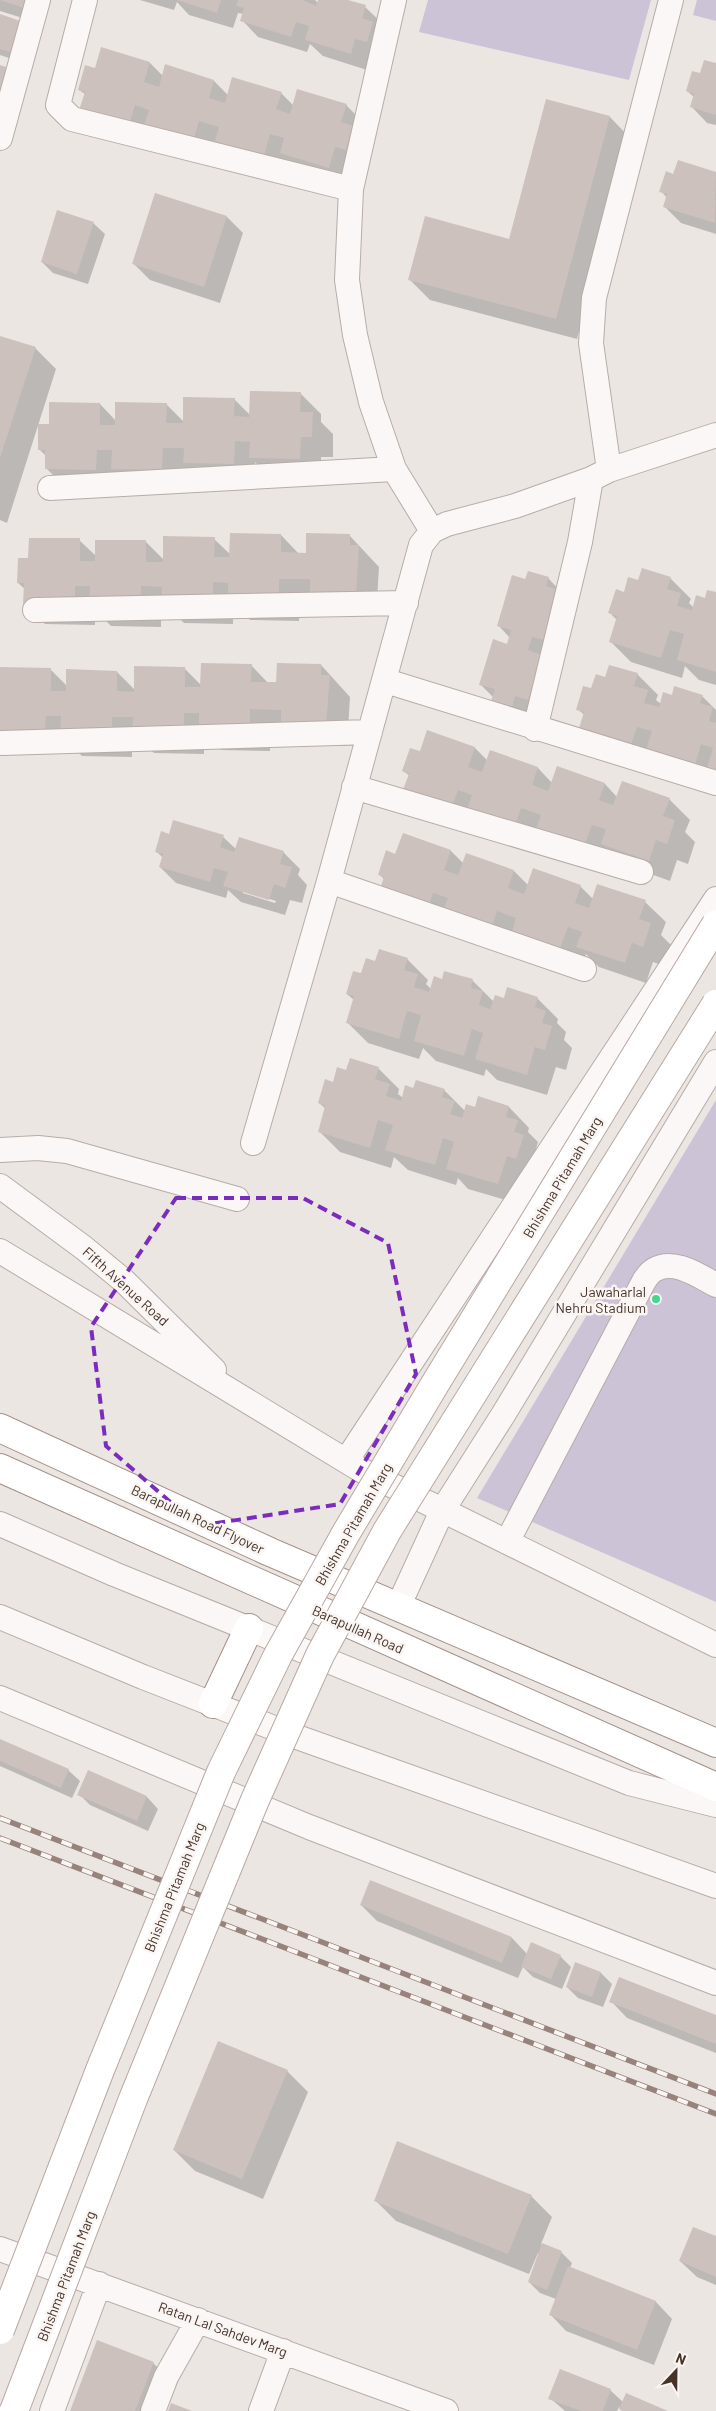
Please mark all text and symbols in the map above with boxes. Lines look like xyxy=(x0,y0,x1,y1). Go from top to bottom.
street label: Bhishma Pitamah Marg xyxy=(519,1113,605,1241)
street label: Fifth Avenue Road xyxy=(79,1243,173,1329)
place label: Jawaharlal Nehru Stadium xyxy=(555,1283,646,1316)
marker: Jawaharlal Nehru Stadium xyxy=(650,1293,662,1305)
street label: Bhishma Pitamah Marg xyxy=(311,1460,395,1588)
street label: Barapullah Road Flyover xyxy=(129,1481,267,1557)
street label: Barapullah Road xyxy=(310,1601,406,1657)
street label: Bhishma Pitamah Marg xyxy=(140,1820,208,1954)
street label: Bhishma Pitamah Marg xyxy=(33,2208,99,2344)
street label: Ratan Lal Sahdev Marg xyxy=(156,2298,290,2360)
north arrow xyxy=(651,2346,701,2396)
text: N xyxy=(674,2349,689,2368)

